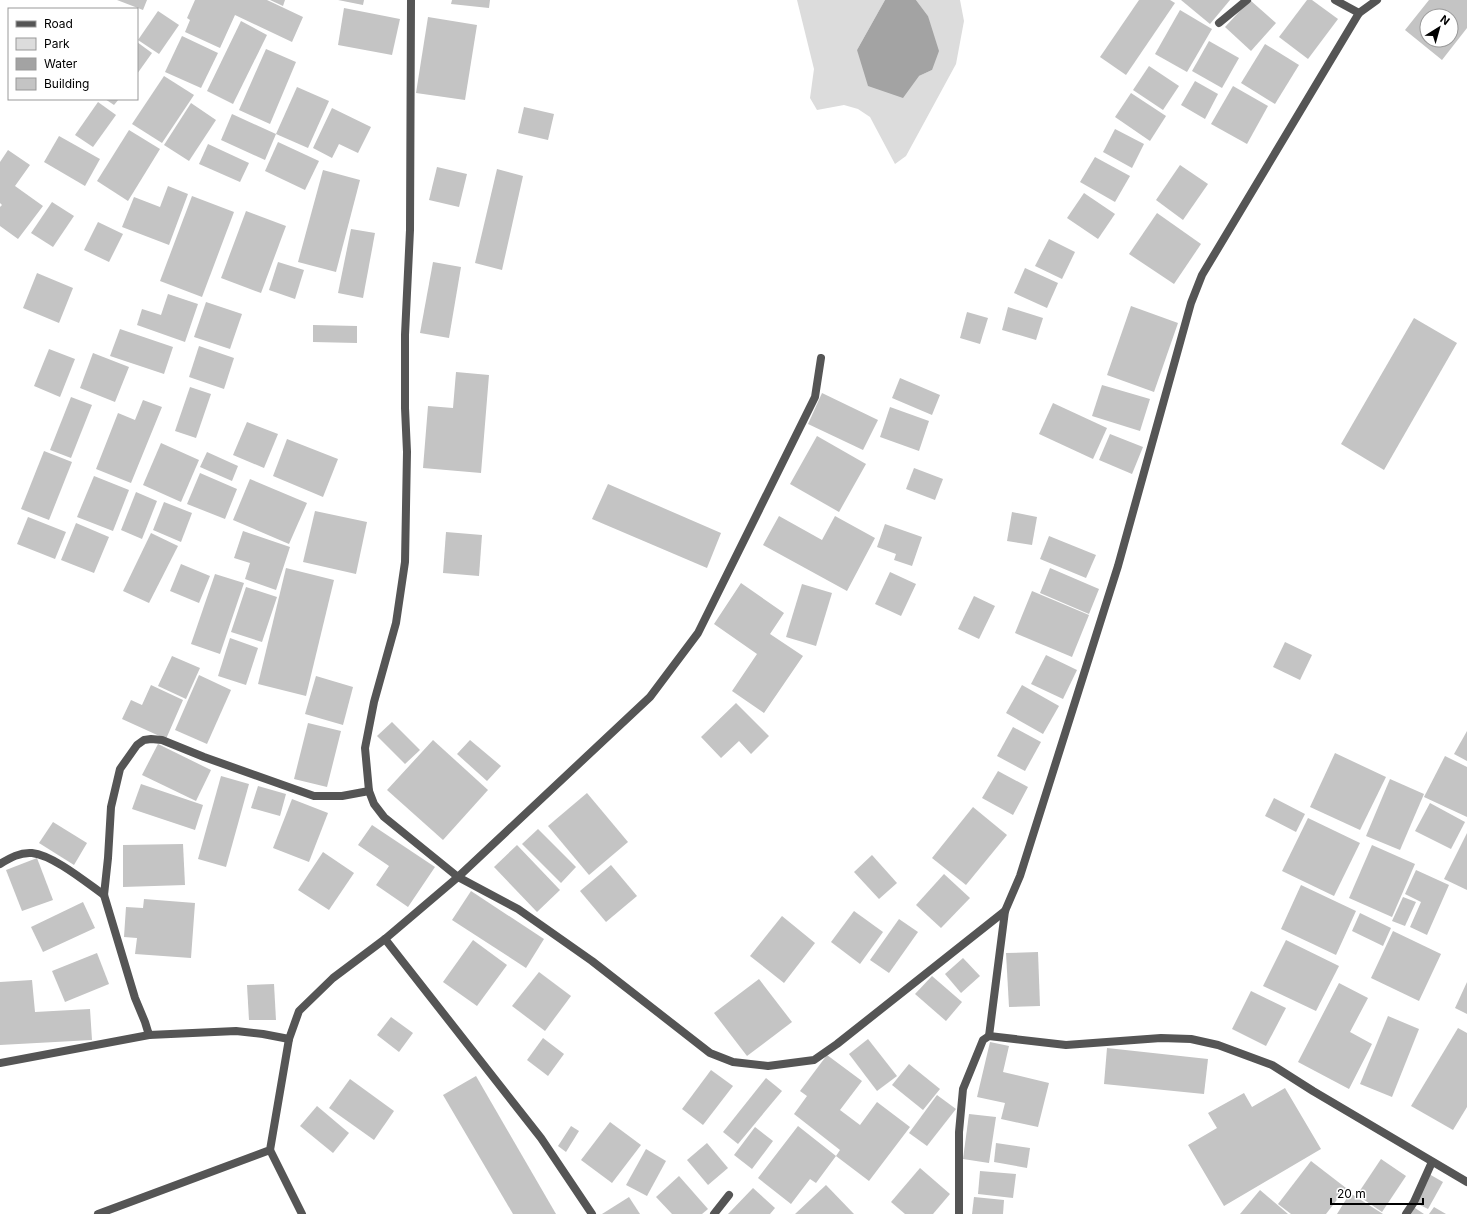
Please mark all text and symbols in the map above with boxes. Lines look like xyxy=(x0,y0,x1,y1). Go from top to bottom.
legend xyxy=(8,8,138,100)
north arrow xyxy=(1419,8,1459,48)
text: N xyxy=(1437,12,1453,28)
text: Road xyxy=(44,16,73,31)
text: Park xyxy=(44,36,70,51)
text: Water xyxy=(44,56,78,71)
text: Building xyxy=(44,76,89,91)
scale bar xyxy=(1331,1180,1423,1206)
text: 20 m xyxy=(1337,1186,1366,1201)

